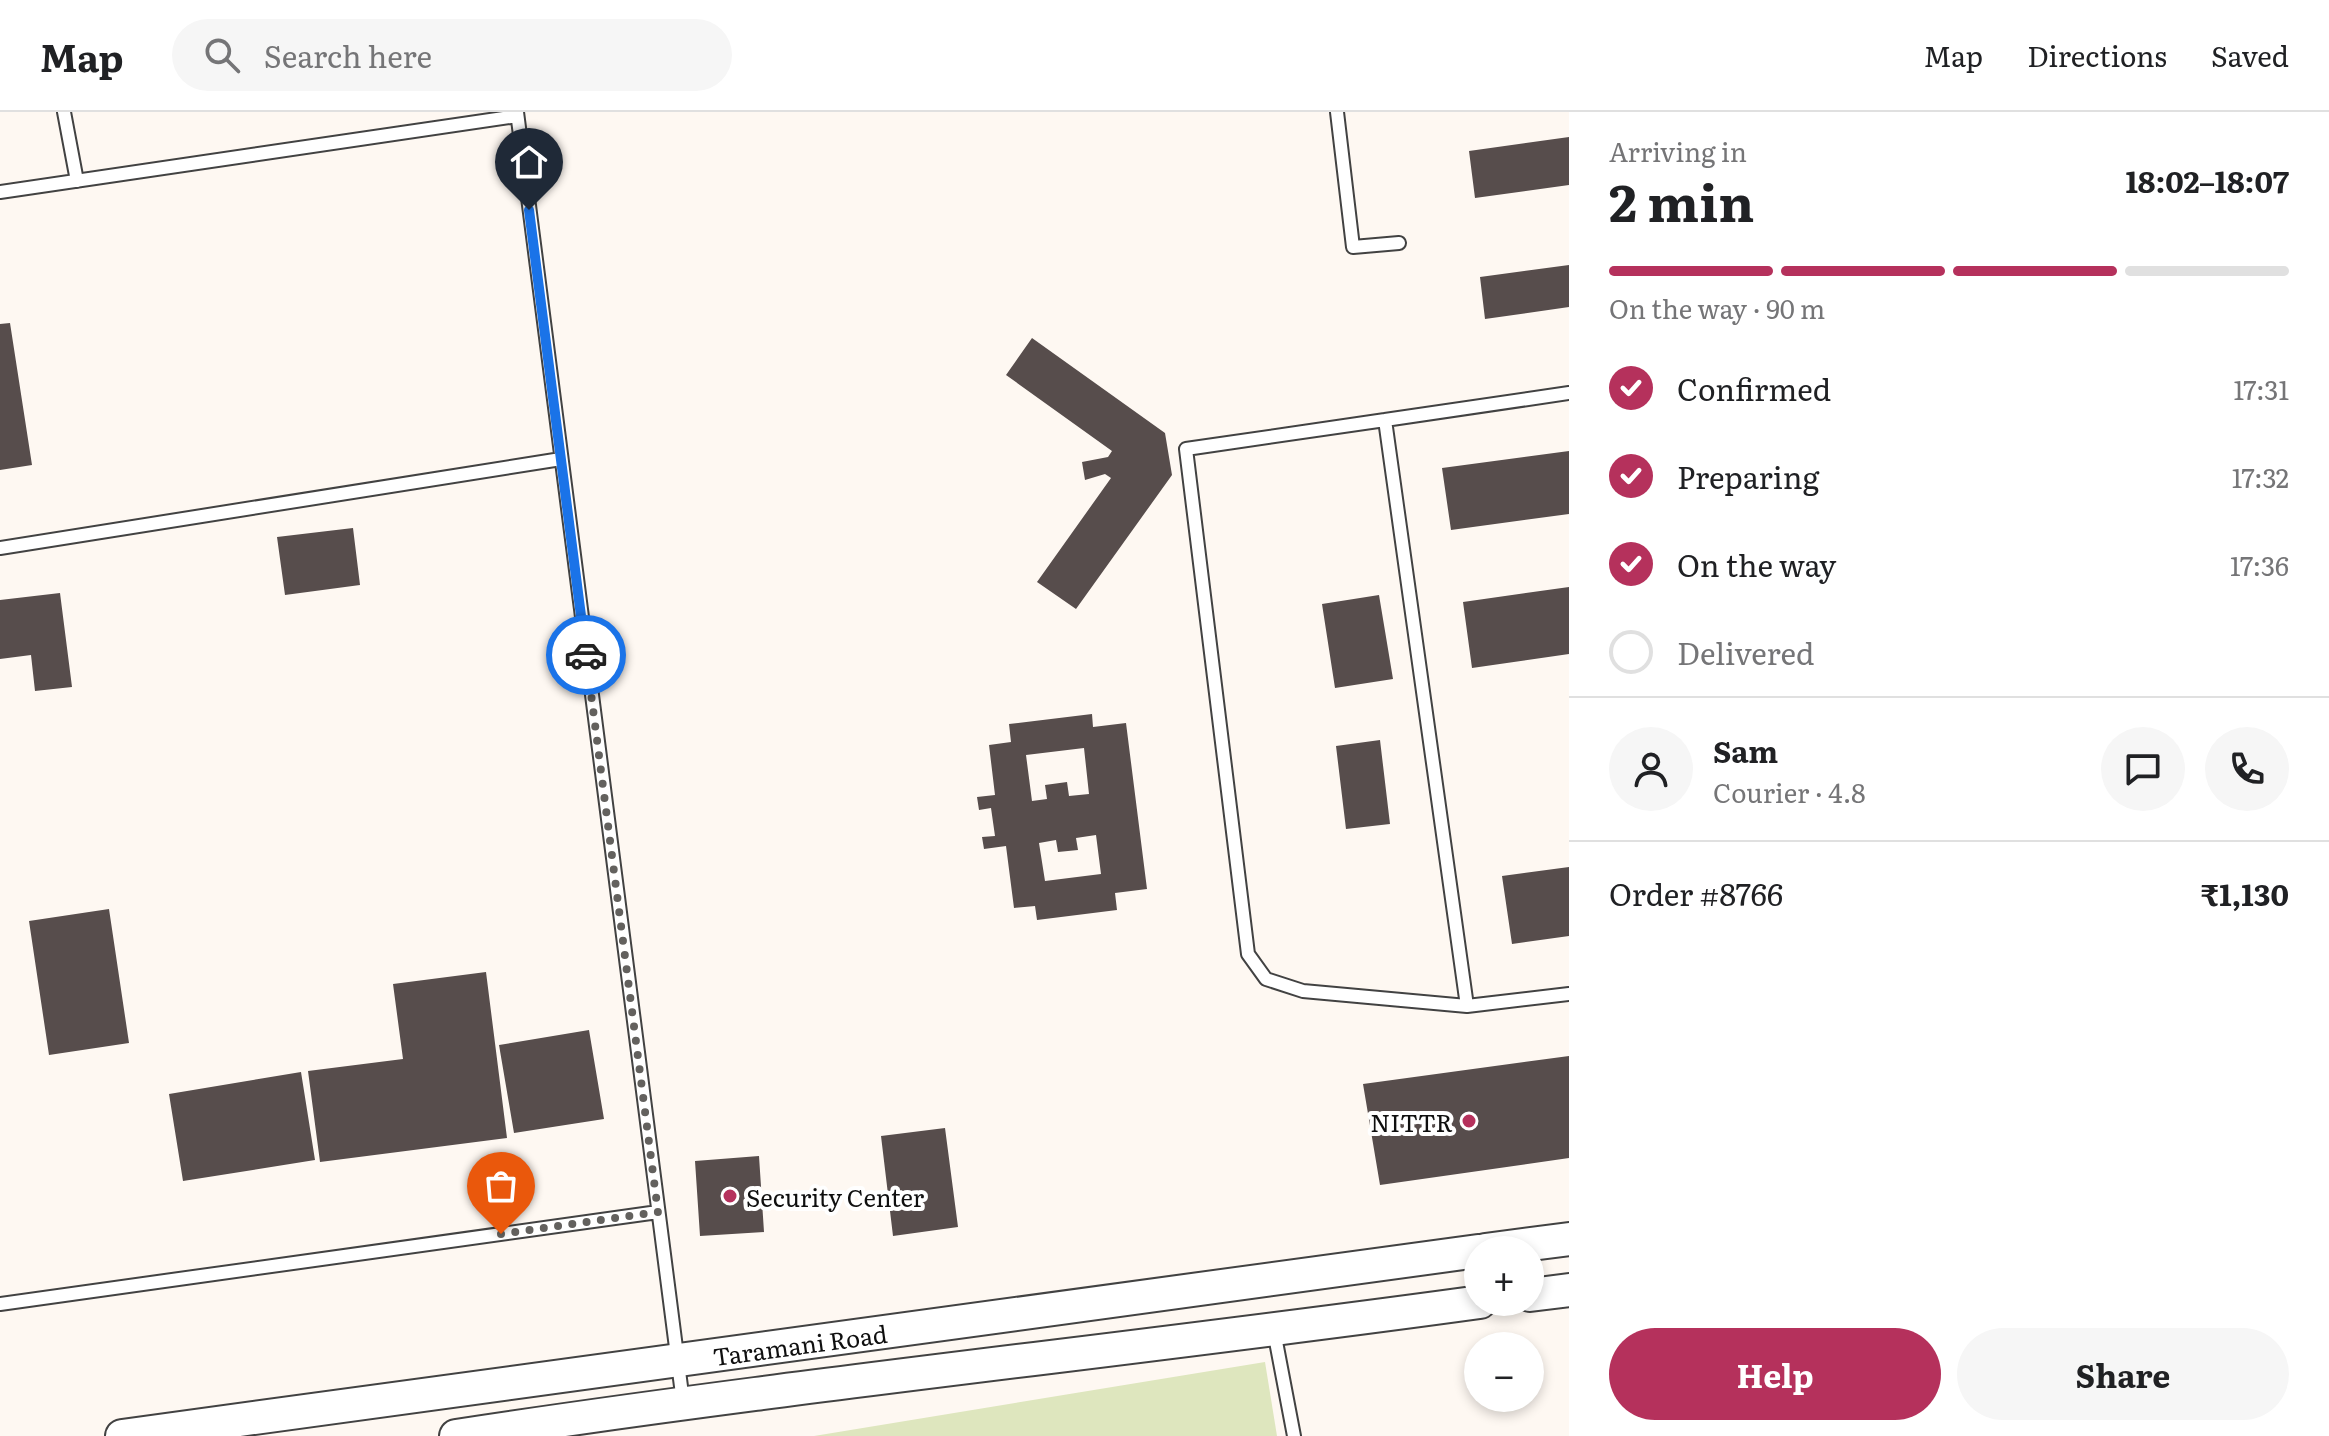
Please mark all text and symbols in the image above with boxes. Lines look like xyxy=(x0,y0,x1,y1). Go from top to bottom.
search box xyxy=(172,19,732,91)
text: Map xyxy=(40,27,124,84)
icon: search xyxy=(200,33,244,77)
text: Search here xyxy=(264,33,432,77)
text: Map xyxy=(1924,34,1983,76)
text: Directions xyxy=(2027,34,2167,76)
text: Saved xyxy=(2211,34,2289,76)
pin xyxy=(495,128,563,210)
text: Arriving in xyxy=(1609,131,1747,170)
icon: home xyxy=(507,140,551,184)
text: 18:02–18:07 xyxy=(2125,158,2289,202)
text: 2 min xyxy=(1609,161,1754,238)
text: On the way · 90 m xyxy=(1609,288,1825,327)
icon: check xyxy=(1609,366,1653,410)
text: Confirmed xyxy=(1677,366,1831,410)
text: 17:31 xyxy=(2233,369,2289,408)
icon: check xyxy=(1609,454,1653,498)
text: Preparing xyxy=(1677,454,1819,498)
text: 17:32 xyxy=(2232,457,2289,496)
icon: check xyxy=(1609,542,1653,586)
text: On the way xyxy=(1677,542,1836,586)
text: 17:36 xyxy=(2230,545,2289,584)
courier xyxy=(546,615,626,695)
text: Delivered xyxy=(1677,630,1814,674)
icon: car xyxy=(564,633,608,677)
button: person xyxy=(1609,727,1693,811)
button: chat xyxy=(2101,727,2185,811)
button: phone xyxy=(2205,727,2289,811)
text: Sam xyxy=(1713,728,1778,772)
text: Courier · 4.8 xyxy=(1713,772,1866,811)
text: Order #8766 xyxy=(1609,871,1783,915)
text: ₹1,130 xyxy=(2201,871,2289,915)
place label: NITTR xyxy=(1370,1104,1453,1139)
marker: NITTR xyxy=(1460,1112,1478,1130)
pin xyxy=(467,1152,535,1234)
icon: bag xyxy=(479,1164,523,1208)
place label: Security Center xyxy=(746,1179,925,1214)
marker: Security Center xyxy=(721,1187,739,1205)
map controls xyxy=(1464,1236,1544,1412)
button: + xyxy=(1464,1236,1544,1316)
street label: Taramani Road xyxy=(710,1314,889,1373)
button: Help xyxy=(1609,1328,1941,1420)
button: Share xyxy=(1957,1328,2289,1420)
button: − xyxy=(1464,1332,1544,1412)

